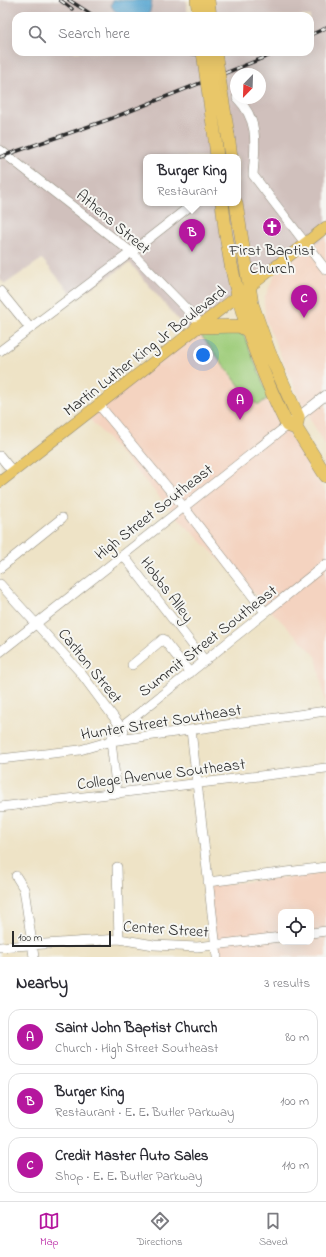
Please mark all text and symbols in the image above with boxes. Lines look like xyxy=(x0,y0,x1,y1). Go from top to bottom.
search box xyxy=(12,12,314,56)
icon: search xyxy=(26,23,48,45)
text: Search here xyxy=(58,23,130,45)
north arrow xyxy=(230,68,266,104)
popup xyxy=(143,154,241,206)
text: Burger King xyxy=(157,160,227,182)
text: Restaurant xyxy=(157,182,218,201)
street label: Athens Street xyxy=(70,184,156,261)
church icon: First Baptist Church xyxy=(261,216,283,238)
pin: B xyxy=(179,219,205,252)
place label: First Baptist Church xyxy=(228,239,315,281)
street label: Martin Luther King Jr Boulevard xyxy=(59,280,232,423)
pin: C xyxy=(291,285,317,318)
your location xyxy=(193,345,213,365)
pin: A xyxy=(227,387,253,420)
street label: High Street Southeast xyxy=(90,458,219,567)
street label: Hobbs Alley xyxy=(134,552,199,628)
street label: Summit Street Southeast xyxy=(134,579,283,704)
street label: Carlton Street xyxy=(51,623,128,710)
street label: Hunter Street Southeast xyxy=(79,698,244,748)
street label: College Avenue Southeast xyxy=(76,753,247,797)
map controls xyxy=(278,909,314,945)
button: locate xyxy=(278,909,314,945)
street label: Center Street xyxy=(122,915,210,945)
scale bar xyxy=(12,929,111,948)
text: 100 m xyxy=(18,930,42,946)
text: Nearby xyxy=(16,971,68,996)
text: 3 results xyxy=(264,974,310,993)
text: Saint John Baptist Church xyxy=(55,1017,217,1039)
text: A xyxy=(26,1028,34,1047)
text: 80 m xyxy=(285,1028,309,1047)
text: Church · High Street Southeast xyxy=(55,1039,219,1058)
text: Burger King xyxy=(55,1081,124,1103)
text: B xyxy=(26,1092,34,1111)
text: 100 m xyxy=(280,1092,309,1111)
text: Restaurant · E. E. Butler Parkway xyxy=(55,1103,234,1122)
text: Credit Master Auto Sales xyxy=(55,1145,209,1167)
text: C xyxy=(26,1156,34,1175)
text: 110 m xyxy=(282,1156,309,1175)
text: Shop · E. E. Butler Parkway xyxy=(55,1167,202,1186)
tab: Map xyxy=(38,1210,60,1250)
tab: Directions xyxy=(137,1210,183,1250)
tab: Saved xyxy=(259,1210,288,1250)

